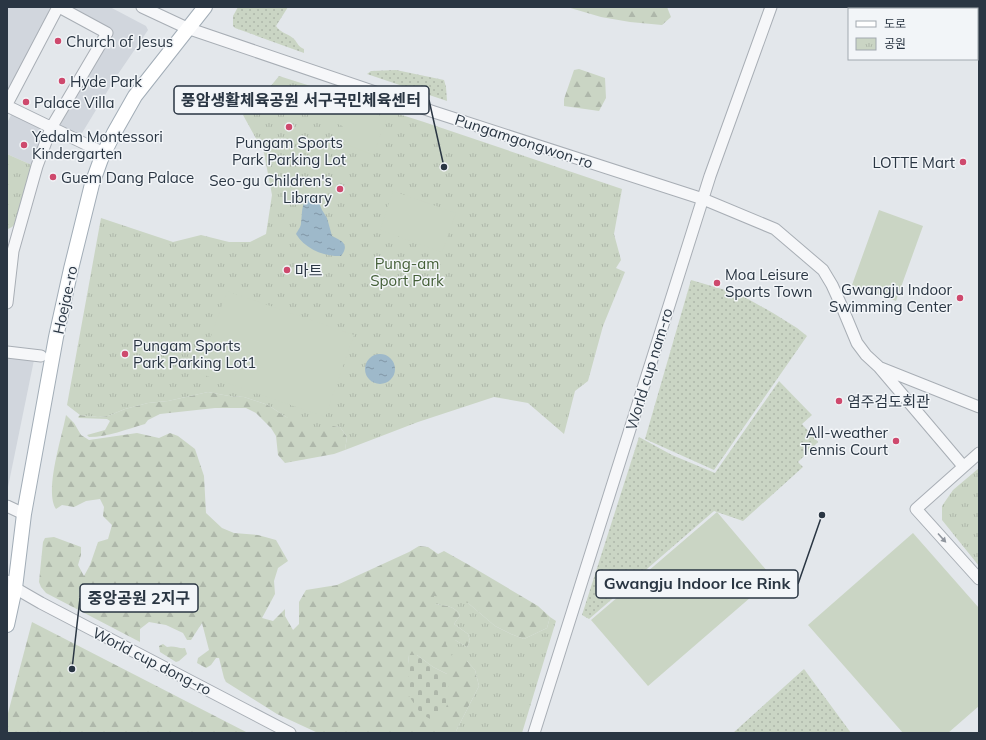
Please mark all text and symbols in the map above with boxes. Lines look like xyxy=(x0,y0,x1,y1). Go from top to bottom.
legend xyxy=(848,8,978,60)
text: 도로 xyxy=(884,16,906,31)
place label: Church of Jesus xyxy=(66,32,173,51)
marker: Church of Jesus xyxy=(53,36,63,46)
text: 공원 xyxy=(884,36,906,51)
place label: Hyde Park xyxy=(70,72,142,91)
marker: Hyde Park xyxy=(57,76,67,86)
callout: 풍암생활체육공원 서구국민체육센터 xyxy=(174,86,429,114)
text: 풍암생활체육공원 서구국민체육센터 xyxy=(181,90,421,110)
place label: Palace Villa xyxy=(34,93,115,112)
marker: Palace Villa xyxy=(21,97,31,107)
street label: Pungamgongwon-ro xyxy=(452,110,596,172)
marker: Pungam Sports Park Parking Lot xyxy=(284,122,294,132)
place label: Yedalm Montessori Kindergarten xyxy=(31,127,163,163)
place label: Pungam Sports Park Parking Lot xyxy=(232,133,346,169)
marker: Yedalm Montessori Kindergarten xyxy=(19,140,29,150)
place label: LOTTE Mart xyxy=(872,153,955,172)
marker: LOTTE Mart xyxy=(958,157,968,167)
place label: Guem Dang Palace xyxy=(61,168,194,187)
place label: Seo-gu Children's Library xyxy=(209,171,332,207)
marker: Guem Dang Palace xyxy=(48,172,58,182)
marker: Seo-gu Children's Library xyxy=(335,184,345,194)
park label: Pung-am Sport Park xyxy=(370,254,444,290)
place label: 마트 xyxy=(295,261,323,280)
street label: Hoejae-ro xyxy=(48,264,82,336)
marker: 마트 xyxy=(282,265,292,275)
place label: Moa Leisure Sports Town xyxy=(725,265,813,301)
marker: Moa Leisure Sports Town xyxy=(712,278,722,288)
place label: Gwangju Indoor Swimming Center xyxy=(829,280,953,316)
marker: Gwangju Indoor Swimming Center xyxy=(955,293,965,303)
street label: World cup nam-ro xyxy=(621,306,677,432)
place label: Pungam Sports Park Parking Lot1 xyxy=(133,336,256,372)
marker: Pungam Sports Park Parking Lot1 xyxy=(120,349,130,359)
place label: 염주검도회관 xyxy=(847,392,930,411)
marker: 염주검도회관 xyxy=(834,396,844,406)
place label: All-weather Tennis Court xyxy=(801,423,889,459)
marker: All-weather Tennis Court xyxy=(891,436,901,446)
one-way arrow xyxy=(937,533,946,542)
callout: Gwangju Indoor Ice Rink xyxy=(596,570,798,598)
text: Gwangju Indoor Ice Rink xyxy=(604,573,791,593)
callout: 중앙공원 2지구 xyxy=(80,584,198,612)
text: 중앙공원 2지구 xyxy=(88,588,190,608)
street label: World cup dong-ro xyxy=(89,623,215,699)

